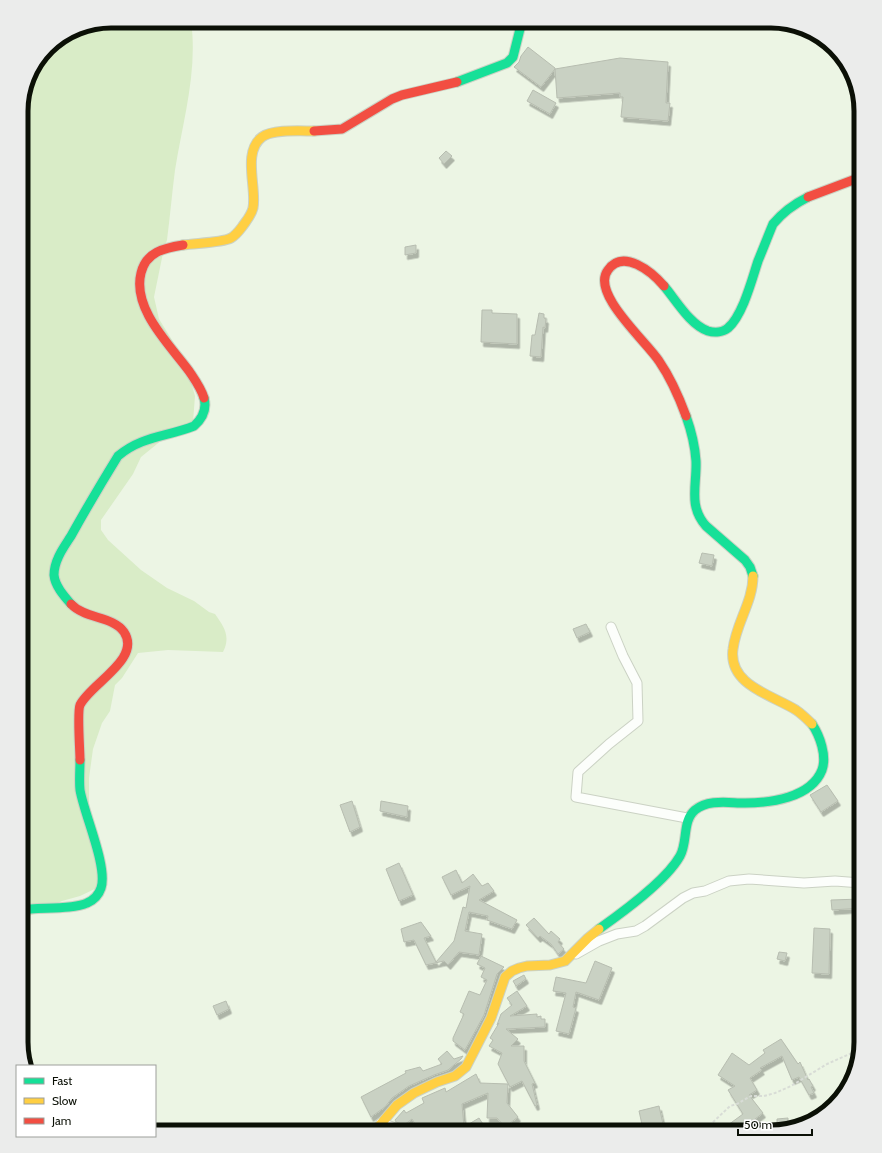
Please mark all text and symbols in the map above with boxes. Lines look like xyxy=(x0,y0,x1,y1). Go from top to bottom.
legend xyxy=(16,1065,156,1137)
text: Fast xyxy=(52,1073,72,1088)
text: Slow xyxy=(52,1093,77,1108)
scale bar xyxy=(738,1111,812,1137)
text: Jam xyxy=(51,1113,71,1128)
text: 50 m xyxy=(744,1117,772,1132)

